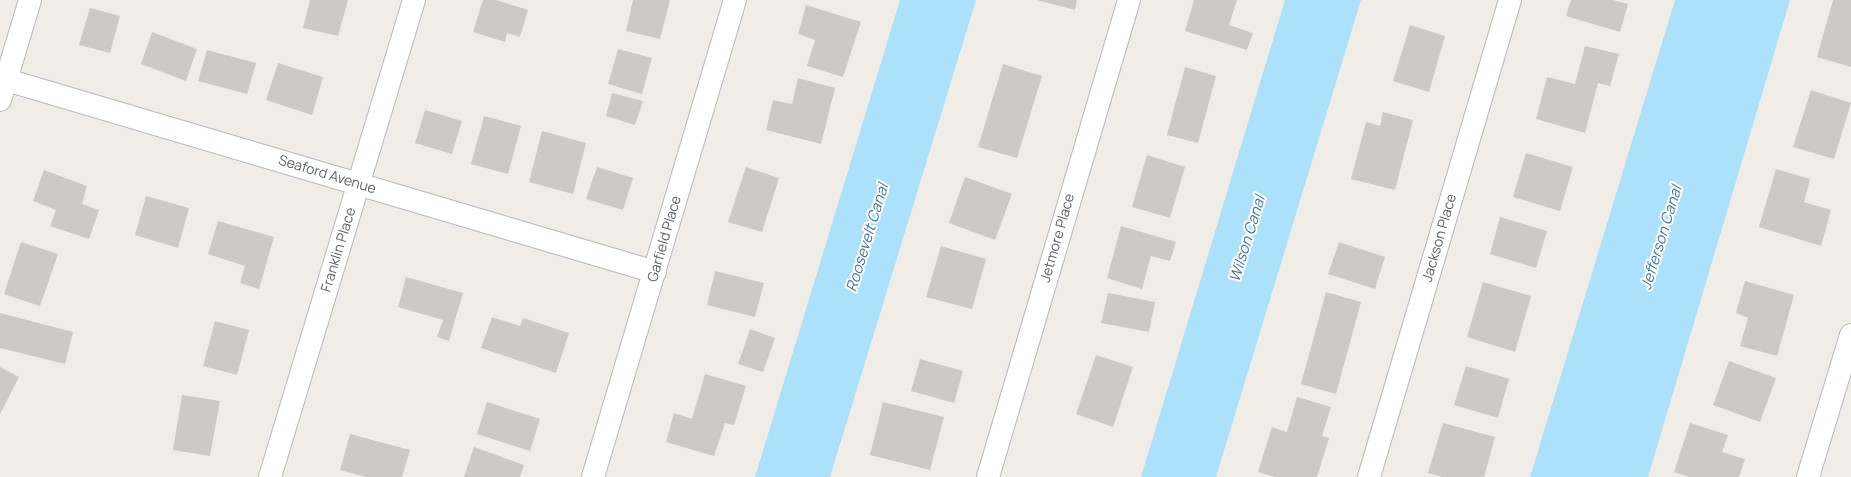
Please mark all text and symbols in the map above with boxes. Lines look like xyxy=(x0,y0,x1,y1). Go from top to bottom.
street label: Seaford Avenue xyxy=(276,152,378,198)
water label: Roosevelt Canal xyxy=(843,182,893,294)
water label: Jefferson Canal xyxy=(1638,184,1686,292)
street label: Jetmore Place xyxy=(1037,192,1079,284)
street label: Jackson Place xyxy=(1419,192,1461,284)
street label: Garfield Place xyxy=(645,194,685,284)
water label: Wilson Canal xyxy=(1226,194,1270,284)
street label: Franklin Place xyxy=(318,206,360,294)

